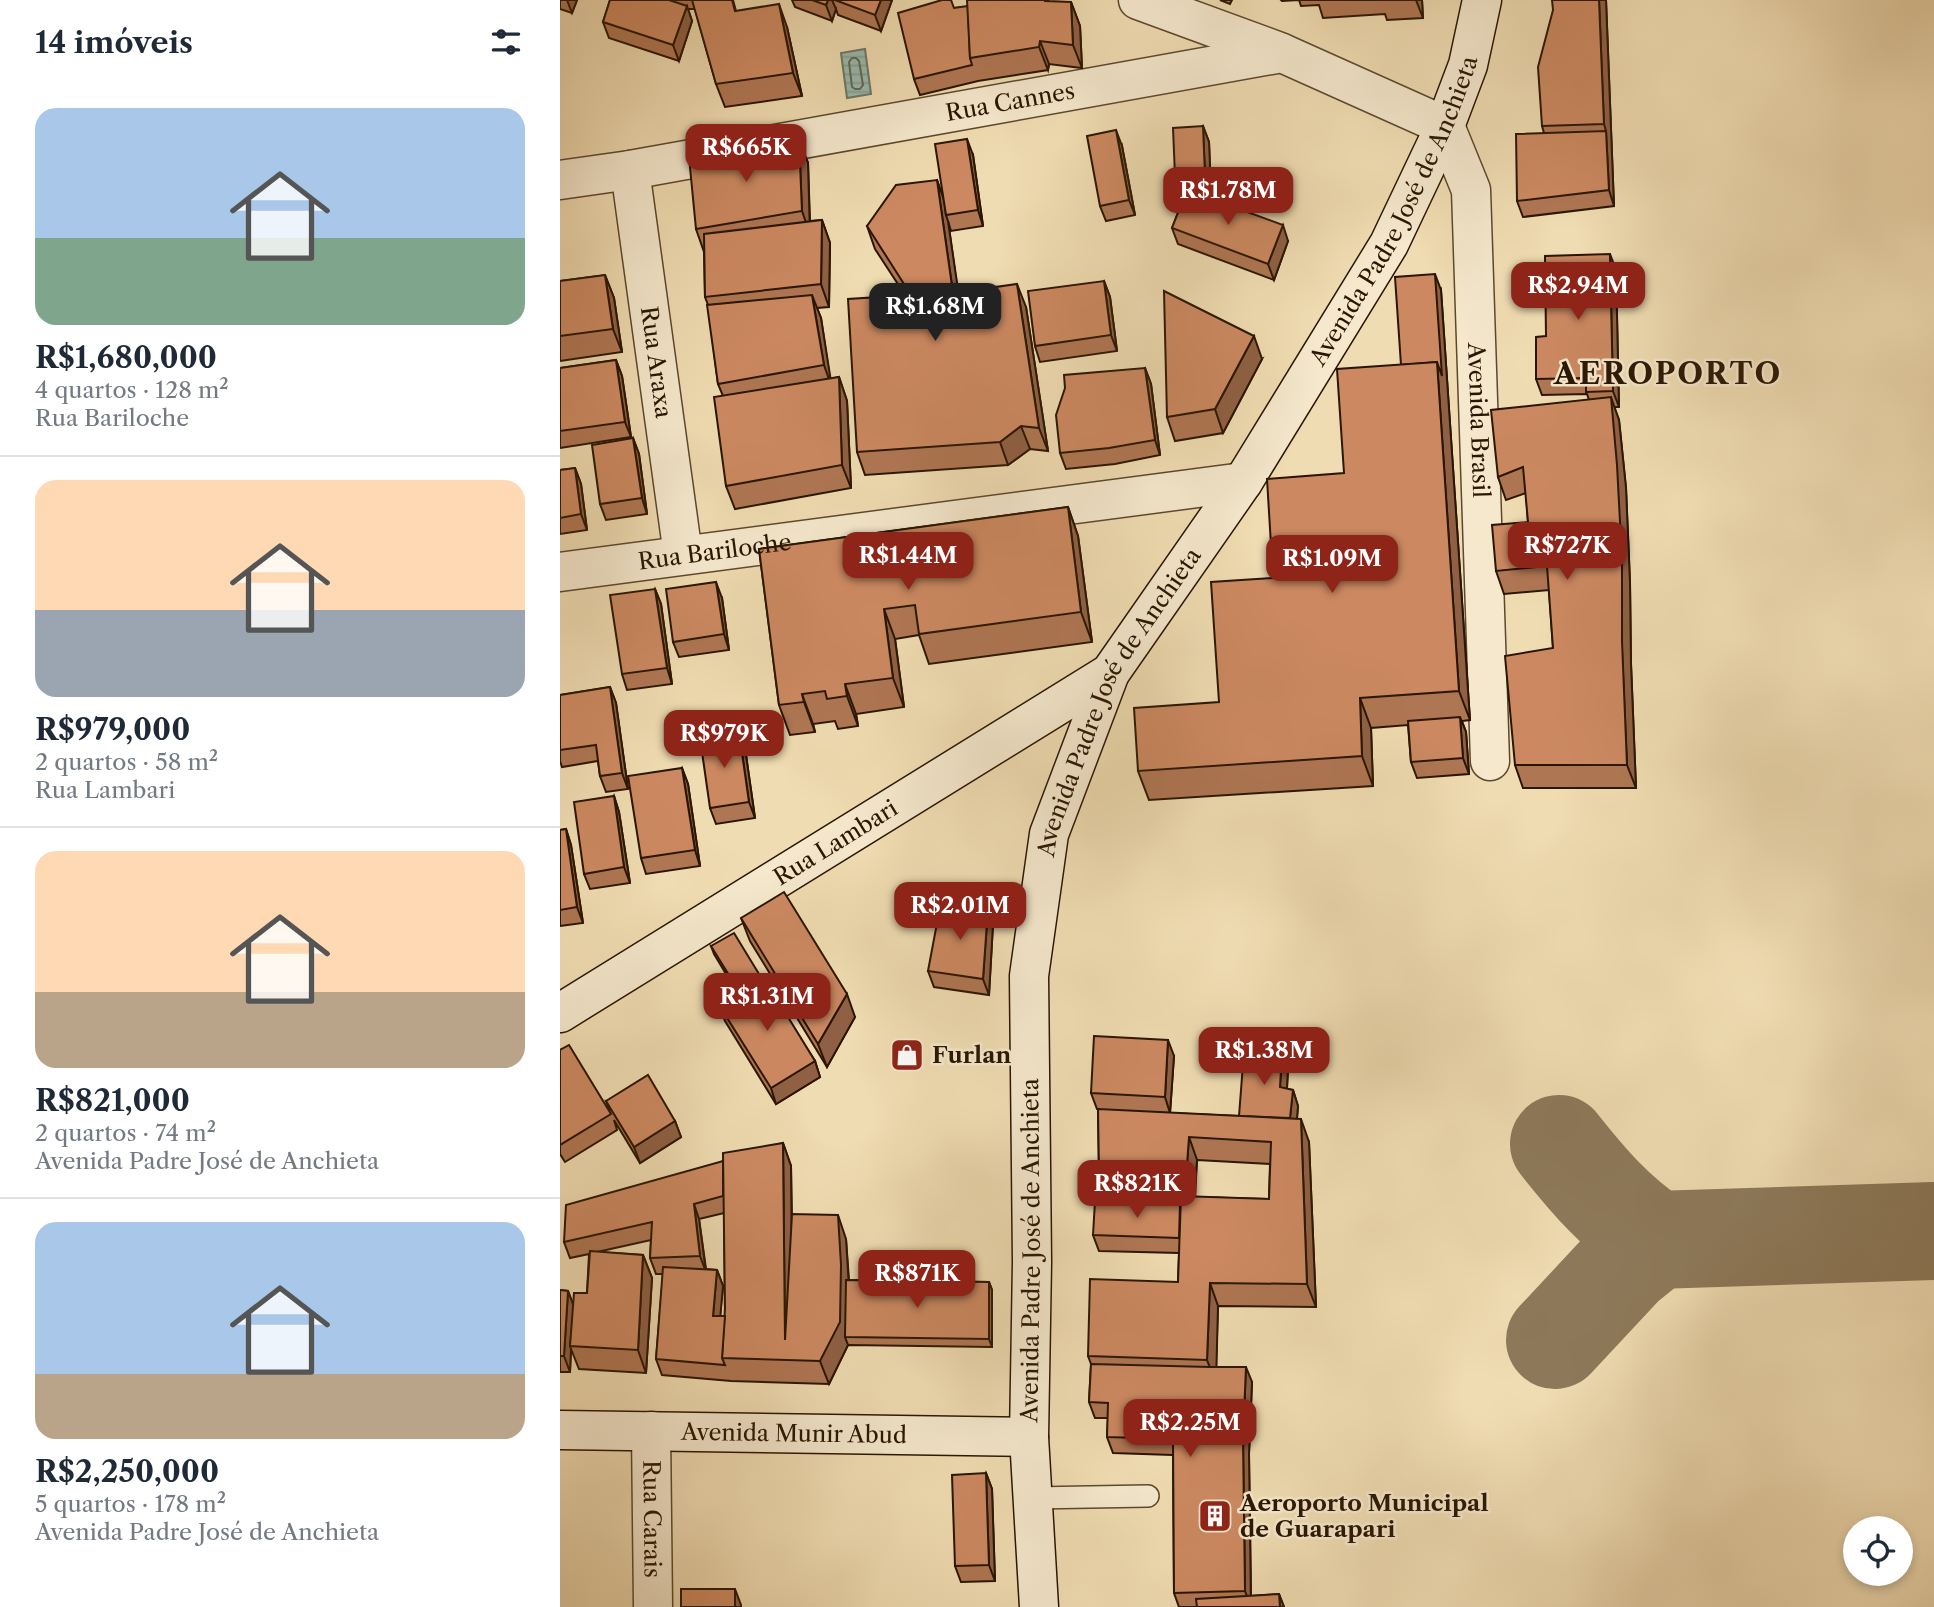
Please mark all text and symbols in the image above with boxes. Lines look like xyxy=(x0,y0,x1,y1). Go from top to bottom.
icon: filters xyxy=(487,23,525,61)
text: 14 imóveis xyxy=(35,24,193,61)
street label: Avenida Padre José de Anchieta xyxy=(1303,53,1484,372)
street label: Rua Cannes xyxy=(943,76,1077,127)
pin: R$665K xyxy=(689,124,803,184)
text: R$665K xyxy=(701,133,791,161)
icon: home xyxy=(217,153,343,279)
pin: R$1.78M xyxy=(1163,168,1293,227)
text: R$1.78M xyxy=(1179,176,1277,204)
pin: R$2.94M xyxy=(1513,262,1643,322)
text: R$2.94M xyxy=(1527,271,1629,299)
pin: R$1.68M xyxy=(870,284,1000,343)
text: R$1.68M xyxy=(885,292,985,320)
street label: Rua Araxa xyxy=(635,305,678,421)
text: R$1,680,000 xyxy=(35,339,217,376)
street label: Avenida Brasil xyxy=(1462,341,1495,498)
district label: AEROPORTO xyxy=(1553,355,1782,392)
text: 4 quartos · 128 m² xyxy=(35,376,229,404)
text: Rua Bariloche xyxy=(35,404,189,432)
pin: R$727K xyxy=(1510,522,1624,582)
icon: home xyxy=(217,525,343,651)
street label: Rua Bariloche xyxy=(636,528,793,576)
text: R$727K xyxy=(1524,531,1610,559)
pin: R$1.44M xyxy=(843,532,973,592)
pin: R$1.09M xyxy=(1267,536,1397,595)
text: R$1.44M xyxy=(859,541,957,569)
street label: Avenida Padre José de Anchieta xyxy=(1032,542,1207,860)
text: R$1.09M xyxy=(1282,544,1382,572)
pin: R$979K xyxy=(667,710,781,770)
text: R$979,000 xyxy=(35,711,190,748)
text: R$979K xyxy=(680,719,768,747)
text: 2 quartos · 58 m² xyxy=(35,748,218,776)
text: Rua Lambari xyxy=(35,776,175,804)
street label: Rua Lambari xyxy=(769,794,903,891)
pin: R$2.01M xyxy=(895,883,1025,942)
text: R$2.01M xyxy=(910,891,1010,919)
icon: home xyxy=(217,896,343,1022)
pin: R$1.31M xyxy=(702,974,832,1033)
text: R$1.31M xyxy=(719,982,815,1010)
pin: R$1.38M xyxy=(1199,1028,1329,1087)
shop icon: Furlan xyxy=(888,1036,926,1074)
text: R$1.38M xyxy=(1215,1036,1313,1064)
place label: Furlan xyxy=(932,1041,1011,1069)
street label: Avenida Padre José de Anchieta xyxy=(1015,1077,1046,1424)
text: R$821,000 xyxy=(35,1082,190,1119)
text: 2 quartos · 74 m² xyxy=(35,1119,216,1147)
text: Avenida Padre José de Anchieta xyxy=(35,1147,379,1175)
pin: R$821K xyxy=(1080,1160,1194,1220)
text: R$821K xyxy=(1093,1169,1181,1197)
pin: R$871K xyxy=(860,1250,974,1310)
text: R$871K xyxy=(874,1259,960,1287)
icon: home xyxy=(217,1267,343,1393)
pin: R$2.25M xyxy=(1125,1400,1255,1459)
text: R$2.25M xyxy=(1139,1408,1241,1436)
street label: Avenida Munir Abud xyxy=(680,1418,907,1449)
text: R$2,250,000 xyxy=(35,1453,219,1490)
street label: Rua Carais xyxy=(637,1460,667,1578)
place label: Aeroporto Municipal de Guarapari xyxy=(1239,1489,1489,1543)
text: 5 quartos · 178 m² xyxy=(35,1490,226,1518)
building icon: Aeroporto Municipal de Guarapari xyxy=(1196,1497,1234,1535)
map controls xyxy=(1843,1516,1913,1586)
button: locate xyxy=(1843,1516,1913,1586)
text: Avenida Padre José de Anchieta xyxy=(35,1518,379,1546)

